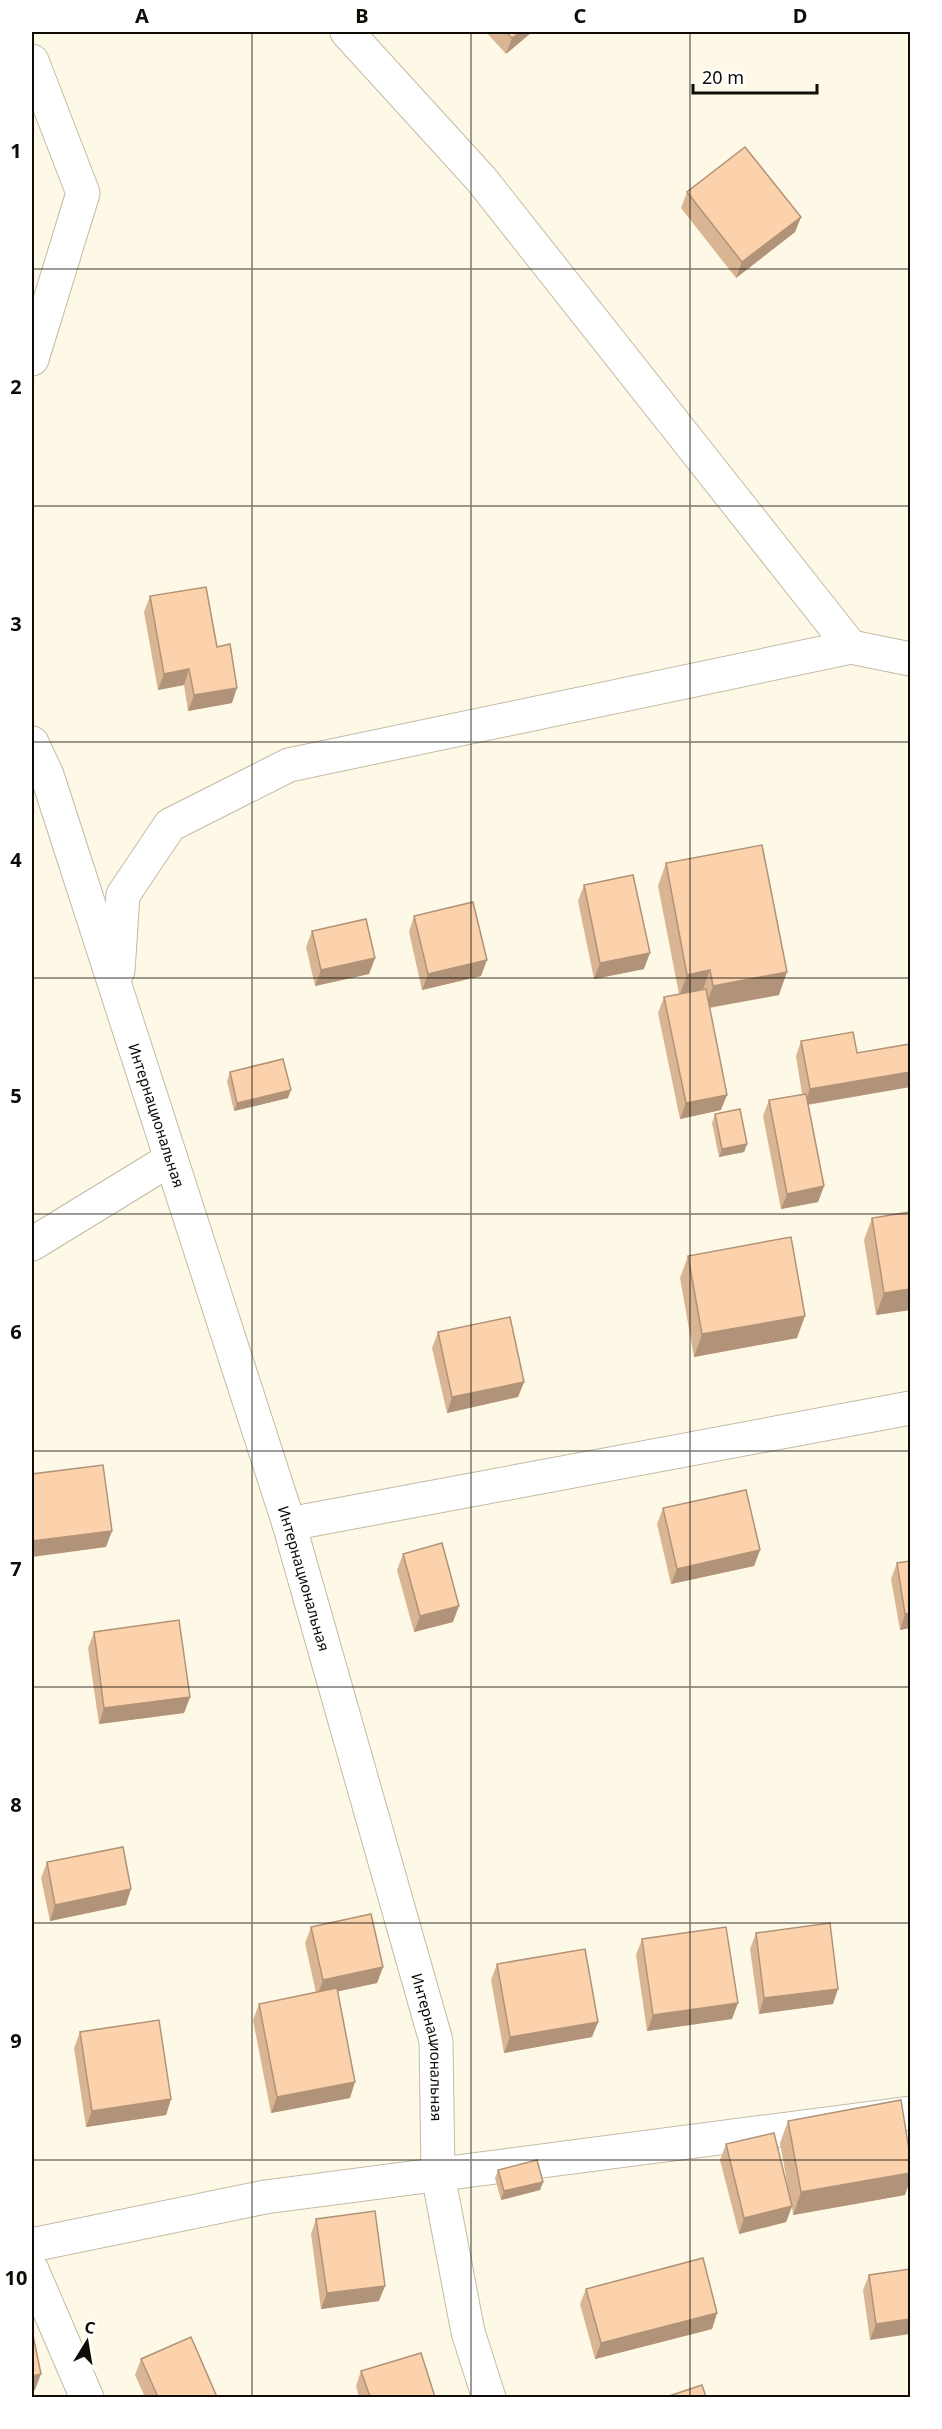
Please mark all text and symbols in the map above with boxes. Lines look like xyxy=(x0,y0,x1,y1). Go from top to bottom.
text: A xyxy=(135,2,149,29)
text: B xyxy=(355,2,369,29)
text: C xyxy=(574,2,587,29)
text: D xyxy=(793,2,807,29)
scale bar xyxy=(693,57,818,95)
text: 20 m xyxy=(702,65,744,89)
text: 1 xyxy=(10,137,22,164)
text: 2 xyxy=(10,373,22,400)
text: 3 xyxy=(10,610,22,637)
text: 4 xyxy=(10,846,22,873)
street label: Интернациональная xyxy=(124,1041,190,1190)
text: 5 xyxy=(10,1082,22,1109)
text: 6 xyxy=(10,1318,22,1345)
street label: Интернациональная xyxy=(274,1503,335,1654)
text: 7 xyxy=(10,1555,22,1582)
text: 8 xyxy=(10,1791,22,1818)
street label: Интернациональная xyxy=(407,1971,447,2121)
text: 9 xyxy=(10,2027,22,2054)
text: 10 xyxy=(5,2264,27,2291)
north arrow xyxy=(57,2312,117,2372)
text: С xyxy=(83,2315,97,2339)

